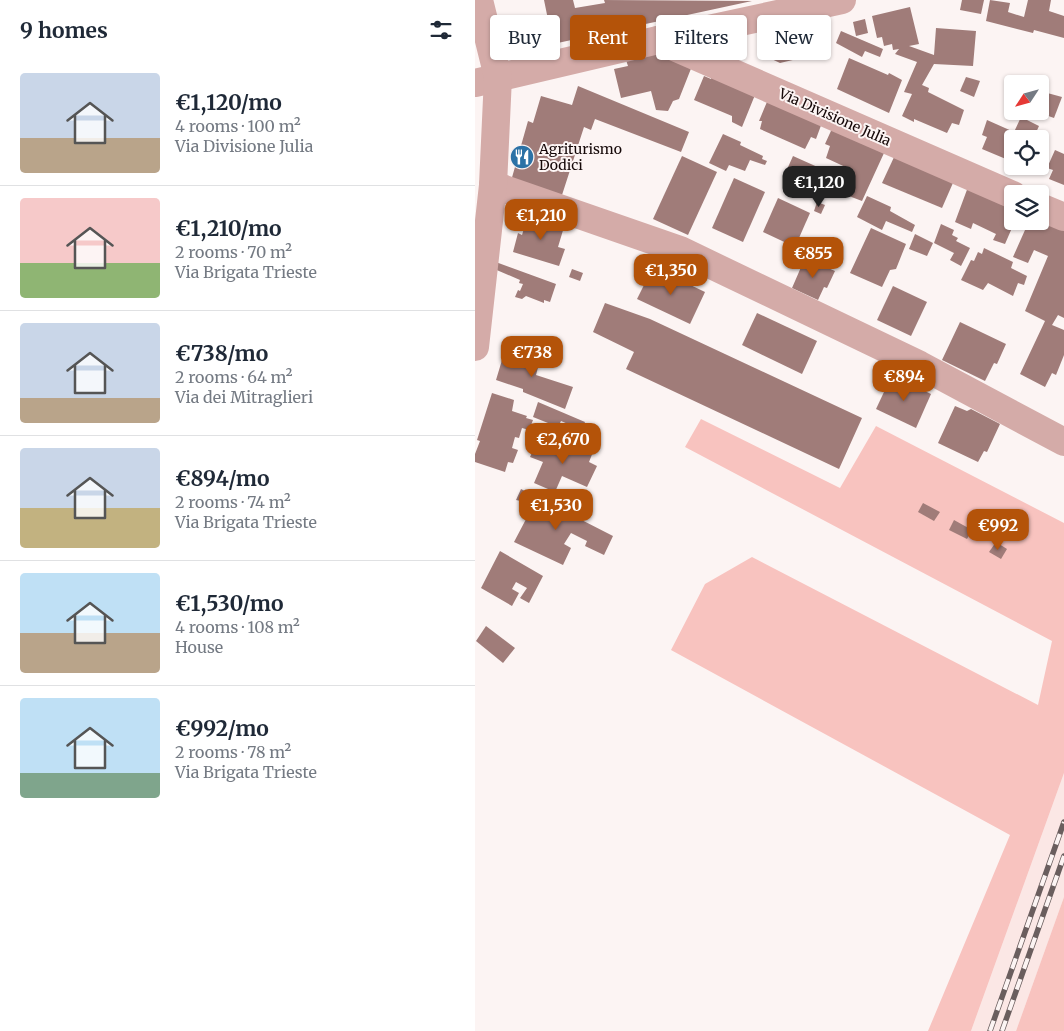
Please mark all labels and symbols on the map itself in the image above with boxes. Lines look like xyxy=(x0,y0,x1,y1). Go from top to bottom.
north arrow xyxy=(1004,75,1049,120)
street label: Via Divisione Julia xyxy=(775,84,894,150)
place label: Agriturismo Dodici xyxy=(538,140,622,174)
restaurant icon: Agriturismo Dodici xyxy=(509,144,535,170)
pin: €1,120 xyxy=(778,166,860,208)
pin: €1,210 xyxy=(500,198,582,241)
pin: €855 xyxy=(783,236,843,279)
pin: €1,350 xyxy=(630,254,712,296)
pin: €738 xyxy=(502,336,562,378)
pin: €894 xyxy=(874,360,934,402)
pin: €2,670 xyxy=(522,422,604,465)
pin: €1,530 xyxy=(515,488,597,531)
pin: €992 xyxy=(968,508,1028,551)

